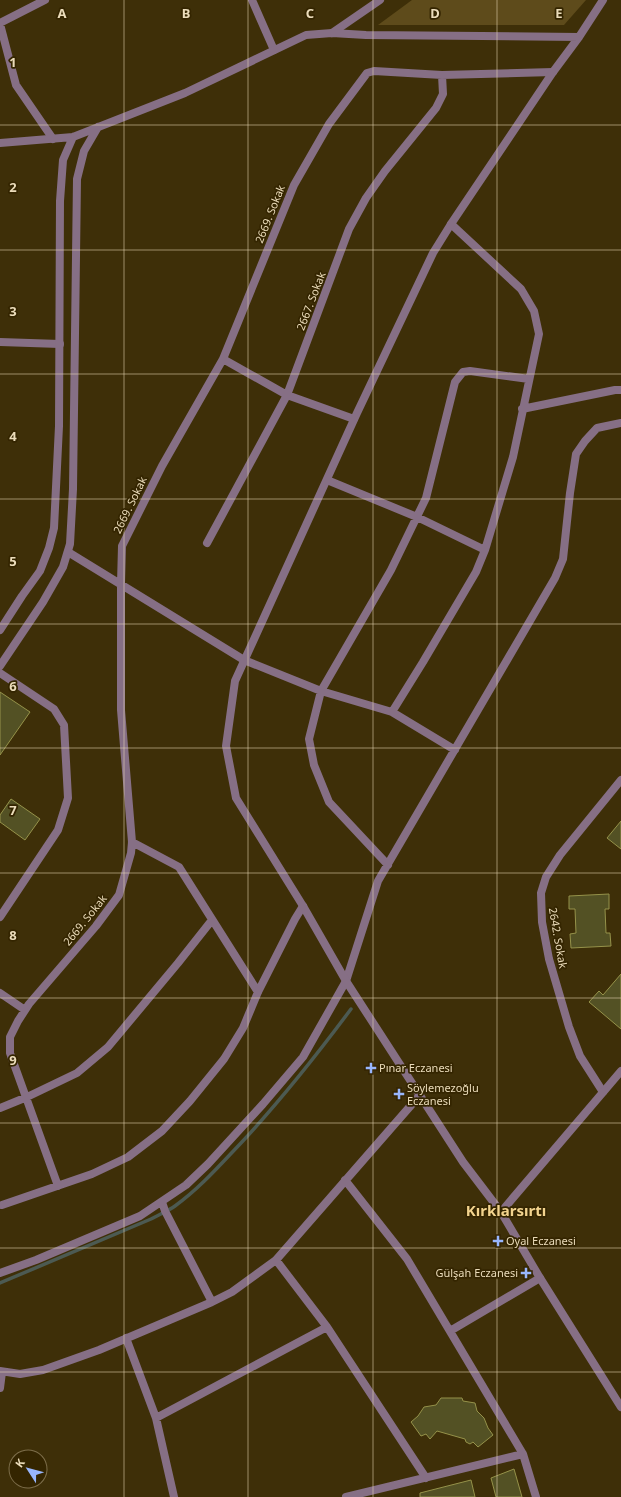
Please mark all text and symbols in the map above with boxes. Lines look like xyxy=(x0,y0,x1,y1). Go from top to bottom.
text: A xyxy=(58,4,67,22)
text: B xyxy=(182,4,190,22)
text: C xyxy=(306,4,314,22)
text: D xyxy=(430,4,440,22)
text: E xyxy=(555,4,563,22)
text: 1 xyxy=(9,53,17,71)
text: 2 xyxy=(9,178,17,196)
street label: 2669. Sokak xyxy=(251,182,288,245)
street label: 2667. Sokak xyxy=(292,269,329,332)
text: 3 xyxy=(9,302,17,320)
text: 4 xyxy=(9,427,17,445)
street label: 2669. Sokak xyxy=(109,474,150,536)
text: 5 xyxy=(9,552,17,570)
text: 6 xyxy=(9,677,17,695)
text: 7 xyxy=(9,801,17,819)
street label: 2669. Sokak xyxy=(59,891,110,948)
street label: 2642. Sokak xyxy=(546,906,571,970)
text: 8 xyxy=(9,926,17,944)
text: 9 xyxy=(9,1051,17,1069)
place label: Pınar Eczanesi xyxy=(379,1060,453,1075)
marker: Pınar Eczanesi xyxy=(366,1063,376,1073)
place label: Söylemezoğlu Eczanesi xyxy=(407,1080,479,1108)
marker: Söylemezoğlu Eczanesi xyxy=(394,1089,404,1099)
district label: Kırklarsırtı xyxy=(466,1200,546,1220)
place label: Oyal Eczanesi xyxy=(506,1233,576,1248)
marker: Oyal Eczanesi xyxy=(493,1236,503,1246)
place label: Gülşah Eczanesi xyxy=(435,1265,518,1280)
marker: Gülşah Eczanesi xyxy=(521,1268,531,1278)
north arrow xyxy=(8,1449,48,1489)
text: K xyxy=(11,1455,28,1470)

